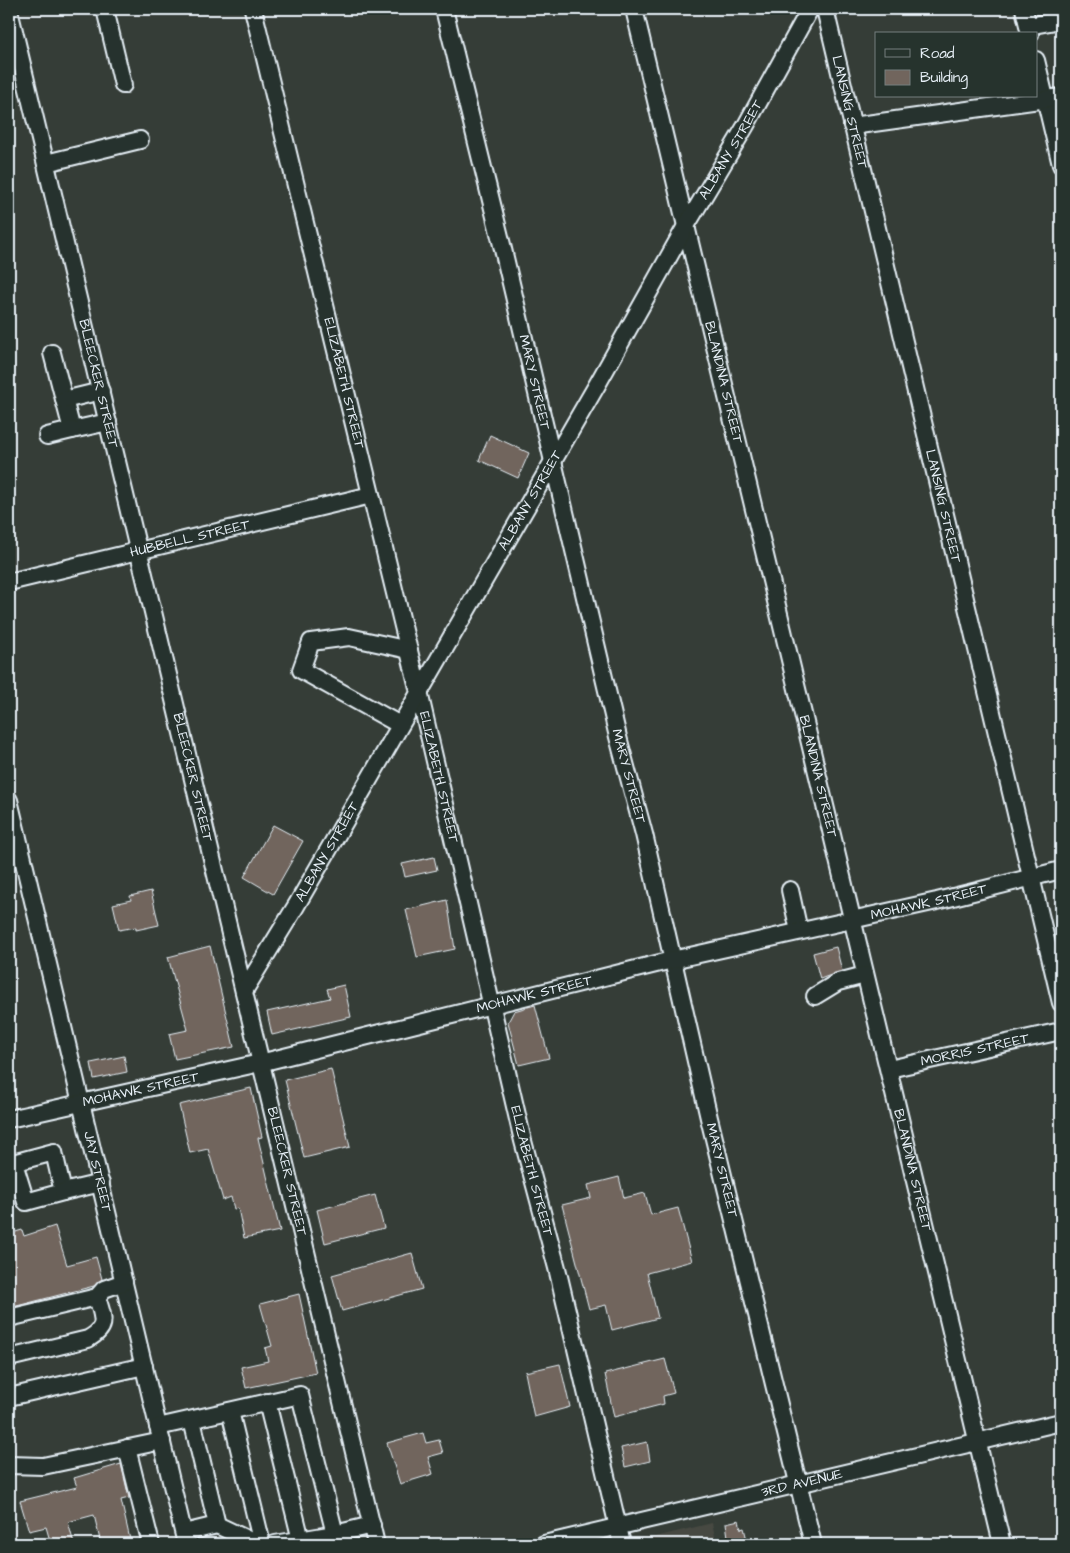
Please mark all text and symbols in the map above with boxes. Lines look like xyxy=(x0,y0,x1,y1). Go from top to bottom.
legend xyxy=(875,32,1038,98)
text: Road xyxy=(920,43,955,64)
street label: LANSING STREET xyxy=(826,54,873,171)
text: Building xyxy=(920,67,968,89)
street label: ALBANY STREET xyxy=(694,96,768,203)
street label: ELIZABETH STREET xyxy=(318,316,370,451)
street label: BLEECKER STREET xyxy=(73,317,123,450)
street label: BLANDINA STREET xyxy=(699,319,748,446)
street label: MARY STREET xyxy=(514,333,555,432)
street label: ALBANY STREET xyxy=(493,447,567,554)
street label: LANSING STREET xyxy=(920,448,966,565)
street label: HUBBELL STREET xyxy=(128,514,252,563)
street label: ELIZABETH STREET xyxy=(414,709,464,845)
street label: BLEECKER STREET xyxy=(168,711,218,844)
street label: BLANDINA STREET xyxy=(794,713,842,840)
street label: MARY STREET xyxy=(606,727,651,826)
street label: ALBANY STREET xyxy=(290,798,364,906)
street label: MOHAWK STREET xyxy=(869,879,989,925)
street label: MOHAWK STREET xyxy=(474,970,595,1019)
street label: MORRIS STREET xyxy=(919,1028,1031,1072)
street label: MOHAWK STREET xyxy=(81,1067,201,1112)
street label: ELIZABETH STREET xyxy=(505,1104,558,1239)
street label: BLEECKER STREET xyxy=(262,1105,312,1238)
street label: BLANDINA STREET xyxy=(888,1107,937,1233)
street label: MARY STREET xyxy=(701,1121,743,1220)
street label: JAY STREET xyxy=(78,1129,117,1214)
street label: 3RD AVENUE xyxy=(759,1464,845,1502)

